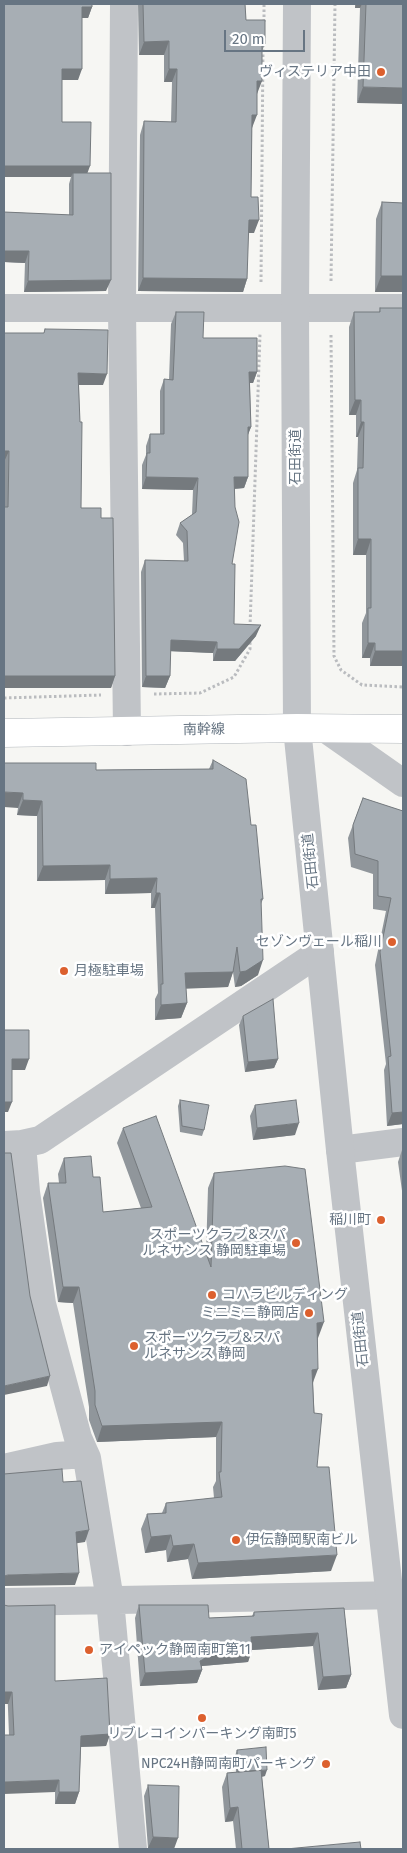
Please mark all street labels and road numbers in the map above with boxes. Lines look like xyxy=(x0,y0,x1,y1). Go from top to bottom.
street label: 石田街道 xyxy=(288,429,304,485)
street label: 南幹線 xyxy=(183,721,225,739)
street label: 石田街道 xyxy=(300,832,322,890)
street label: 石田街道 xyxy=(350,1310,372,1368)

